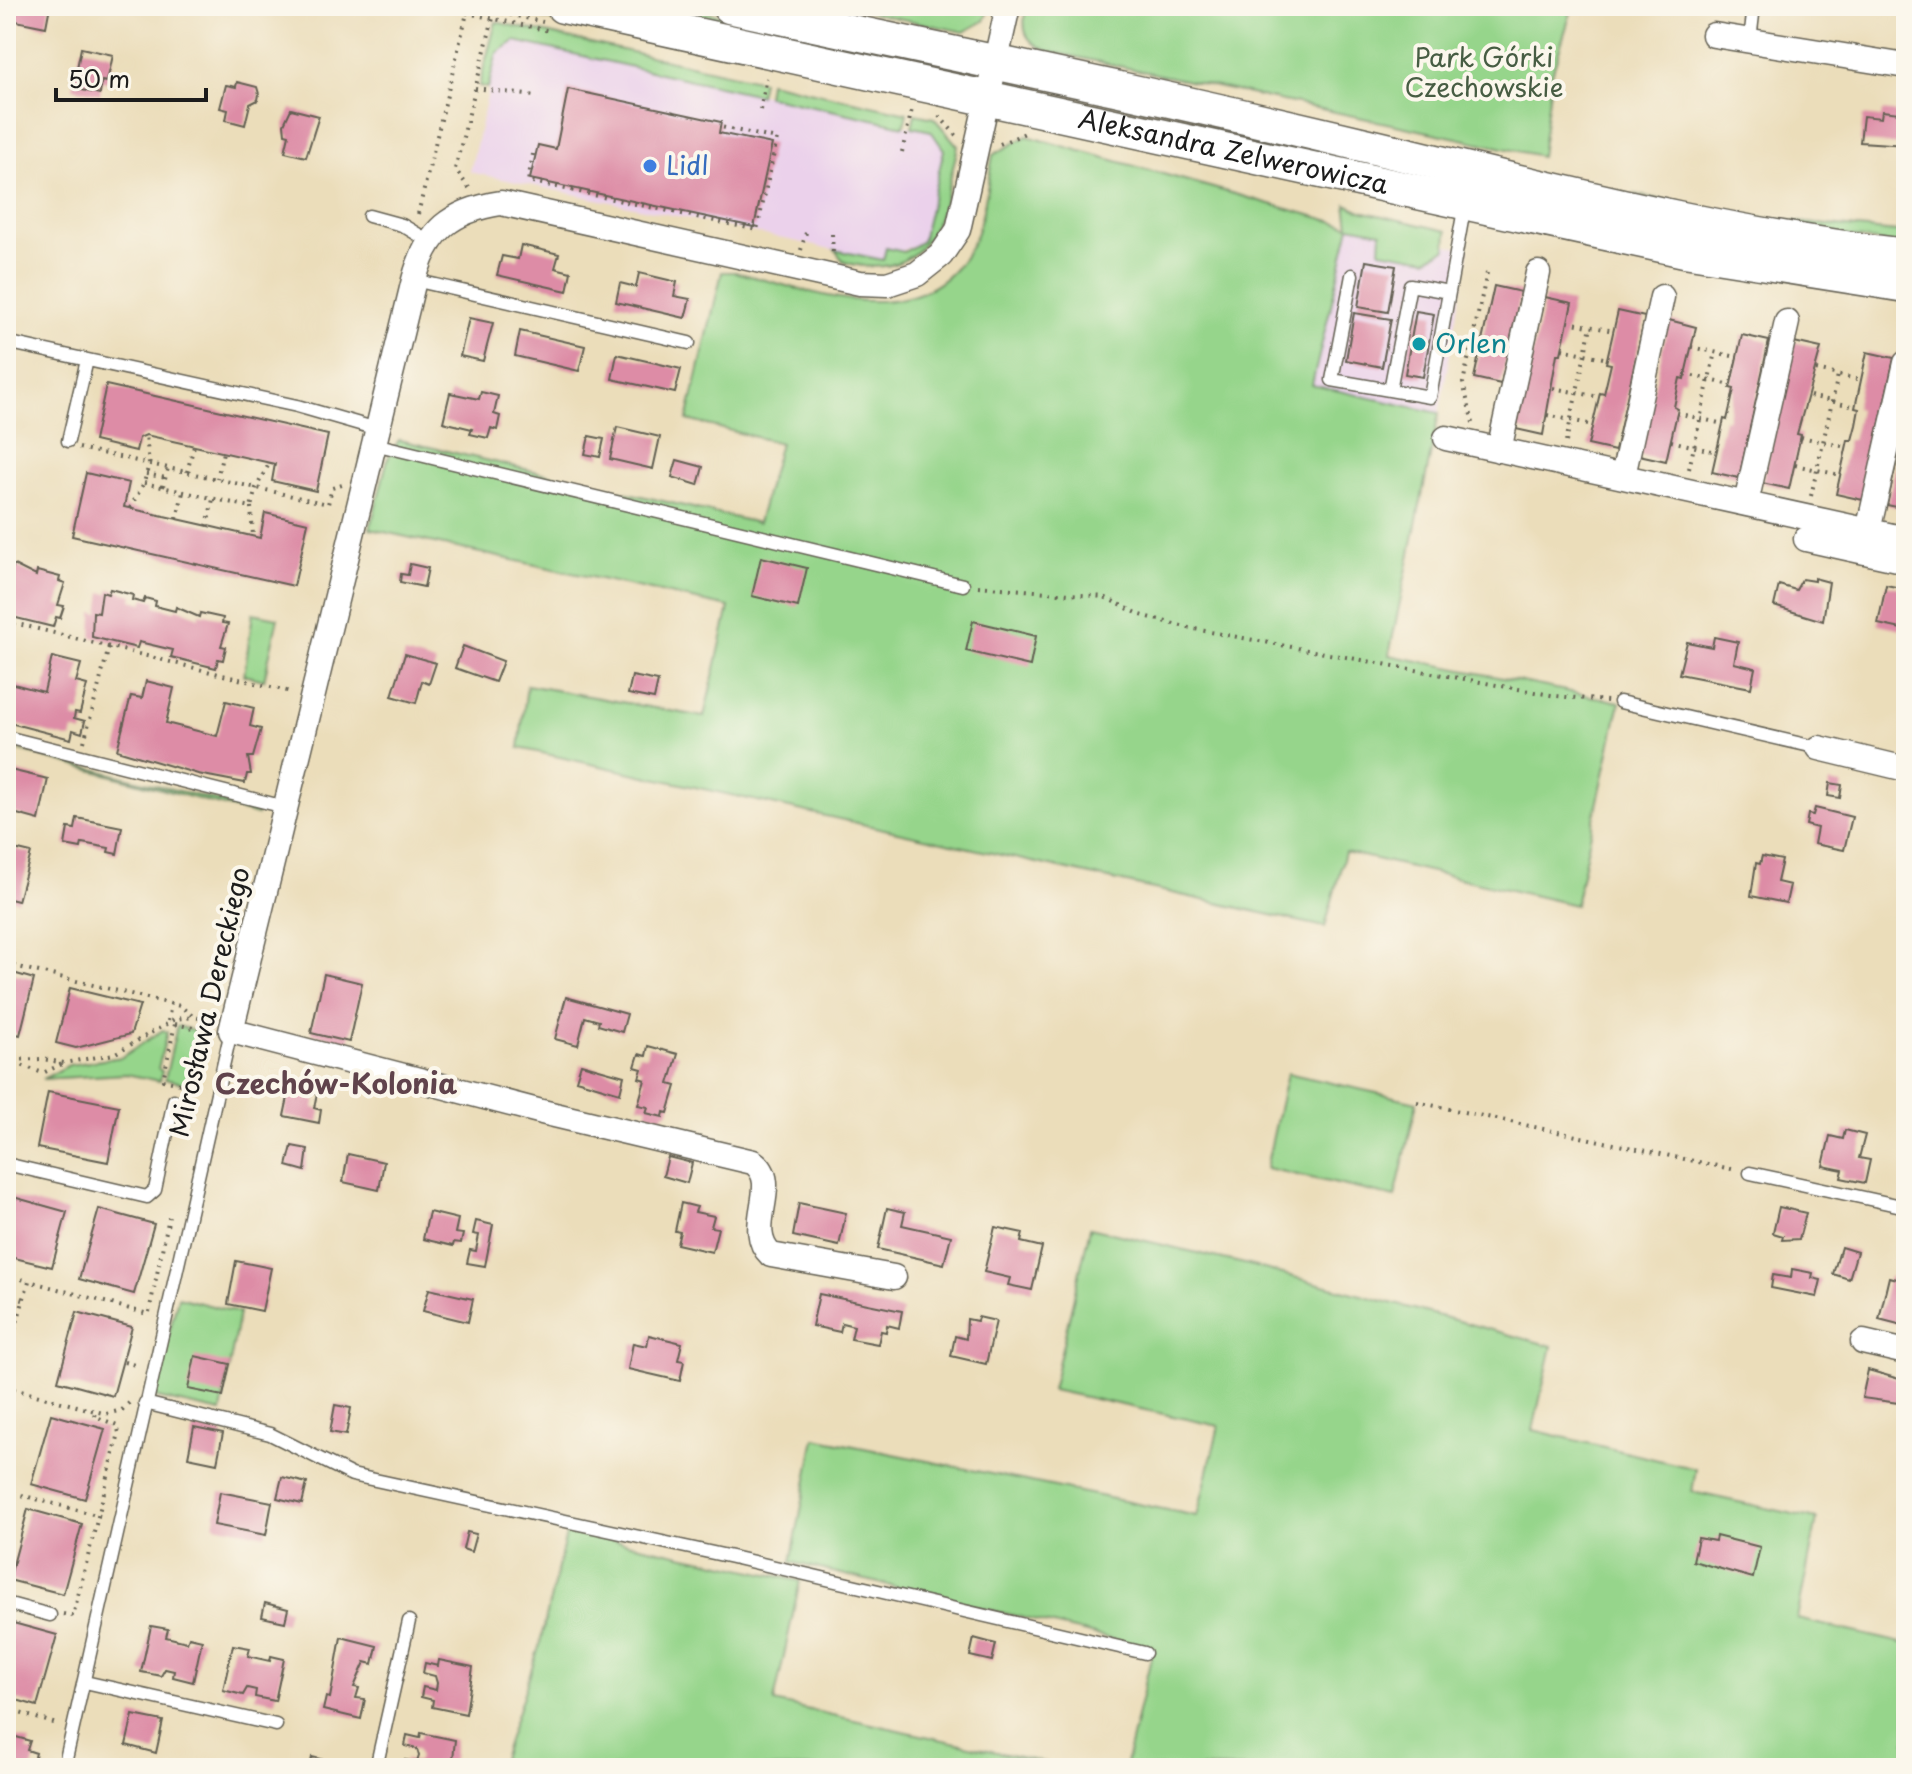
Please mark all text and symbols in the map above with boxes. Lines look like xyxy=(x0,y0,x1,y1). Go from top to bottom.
park label: Park Górki Czechowskie xyxy=(1405,37,1563,106)
scale bar xyxy=(56,52,206,102)
text: 50 m xyxy=(68,60,130,96)
street label: Aleksandra Zelwerowicza xyxy=(1075,98,1393,203)
place label: Lidl xyxy=(666,145,709,184)
marker: Lidl xyxy=(641,157,659,175)
place label: Orlen xyxy=(1435,323,1507,362)
marker: Orlen xyxy=(1410,335,1428,353)
street label: Mirosława Dereckiego xyxy=(158,863,259,1141)
district label: Czechów-Kolonia xyxy=(215,1061,457,1104)

